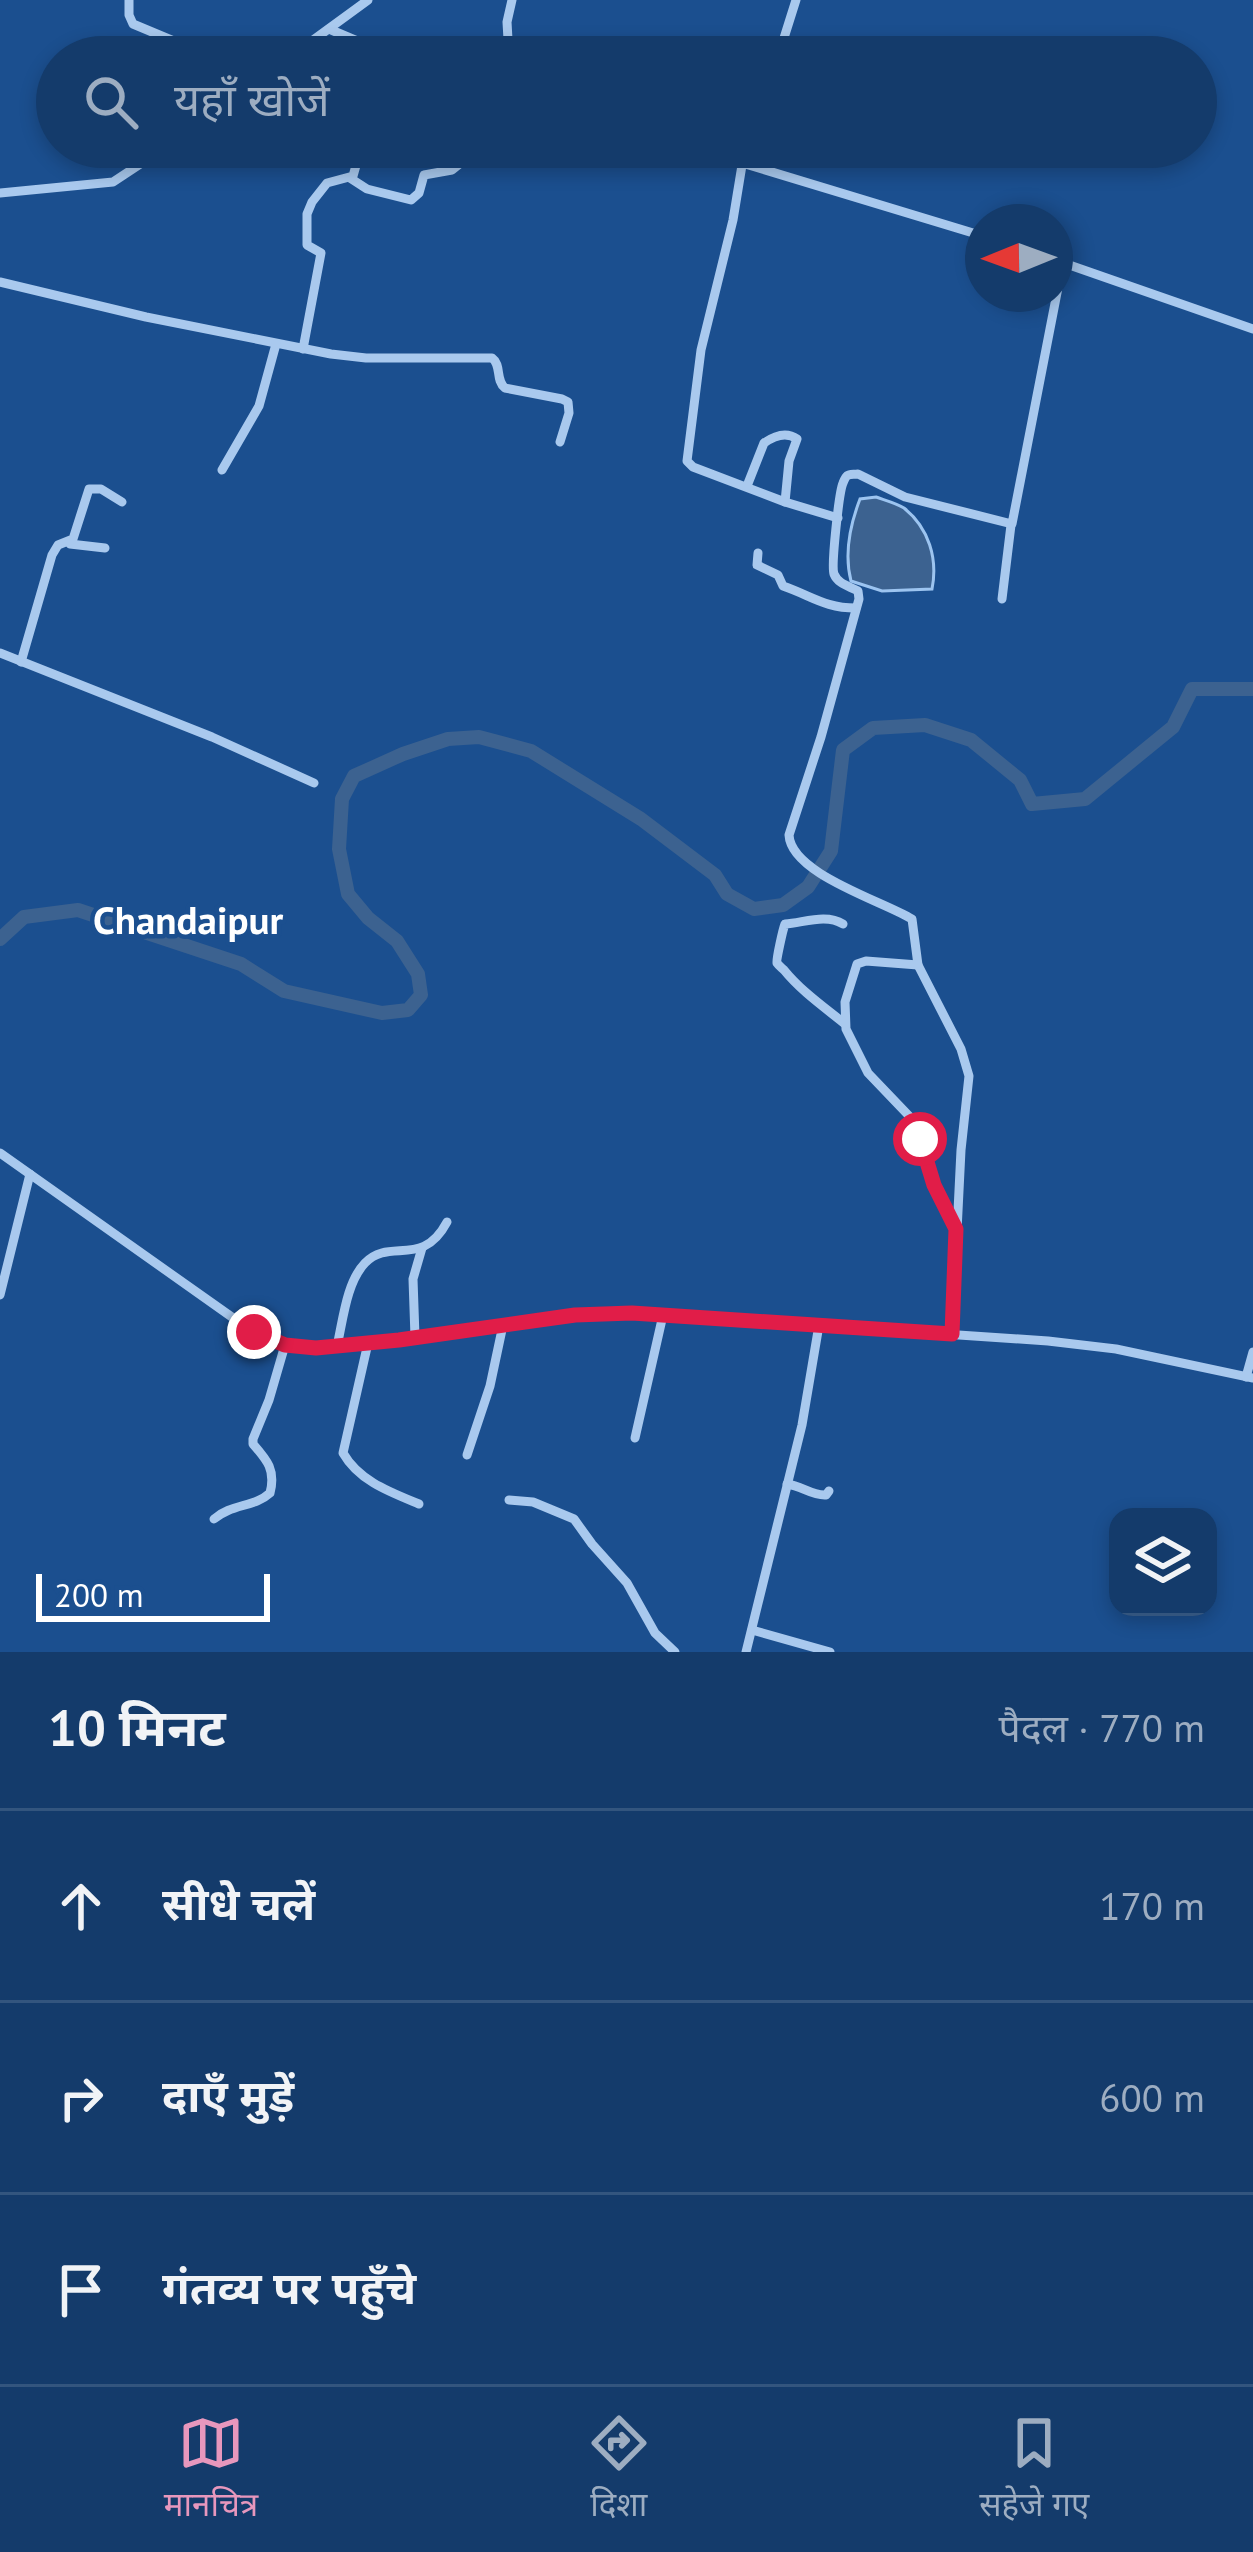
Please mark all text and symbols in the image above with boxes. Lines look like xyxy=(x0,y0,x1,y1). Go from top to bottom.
search box xyxy=(36,36,1217,168)
icon: search xyxy=(78,69,144,135)
text: यहाँ खोजें xyxy=(174,70,330,128)
north arrow xyxy=(965,204,1073,312)
district label: Chandaipur xyxy=(93,894,283,945)
route start xyxy=(893,1112,947,1166)
route end xyxy=(227,1305,281,1359)
map controls xyxy=(1109,1508,1217,1616)
button: layers xyxy=(1109,1508,1217,1616)
scale bar xyxy=(36,1568,270,1621)
text: 200 m xyxy=(54,1573,144,1616)
text: 10 मिनट xyxy=(48,1694,226,1760)
text: पैदल · 770 m xyxy=(999,1702,1205,1753)
icon: ahead xyxy=(48,1873,114,1939)
text: सीधे चलें xyxy=(162,1874,315,1932)
text: 170 m xyxy=(1099,1880,1205,1931)
icon: right xyxy=(48,2065,114,2131)
text: दाएँ मुड़ें xyxy=(162,2066,294,2124)
text: 600 m xyxy=(1099,2072,1205,2123)
icon: arrive xyxy=(48,2257,114,2323)
text: गंतव्य पर पहुँचे xyxy=(162,2258,416,2316)
tab: मानचित्र xyxy=(164,2410,258,2529)
tab: दिशा xyxy=(586,2410,652,2529)
tab: सहेजे गए xyxy=(979,2410,1089,2529)

